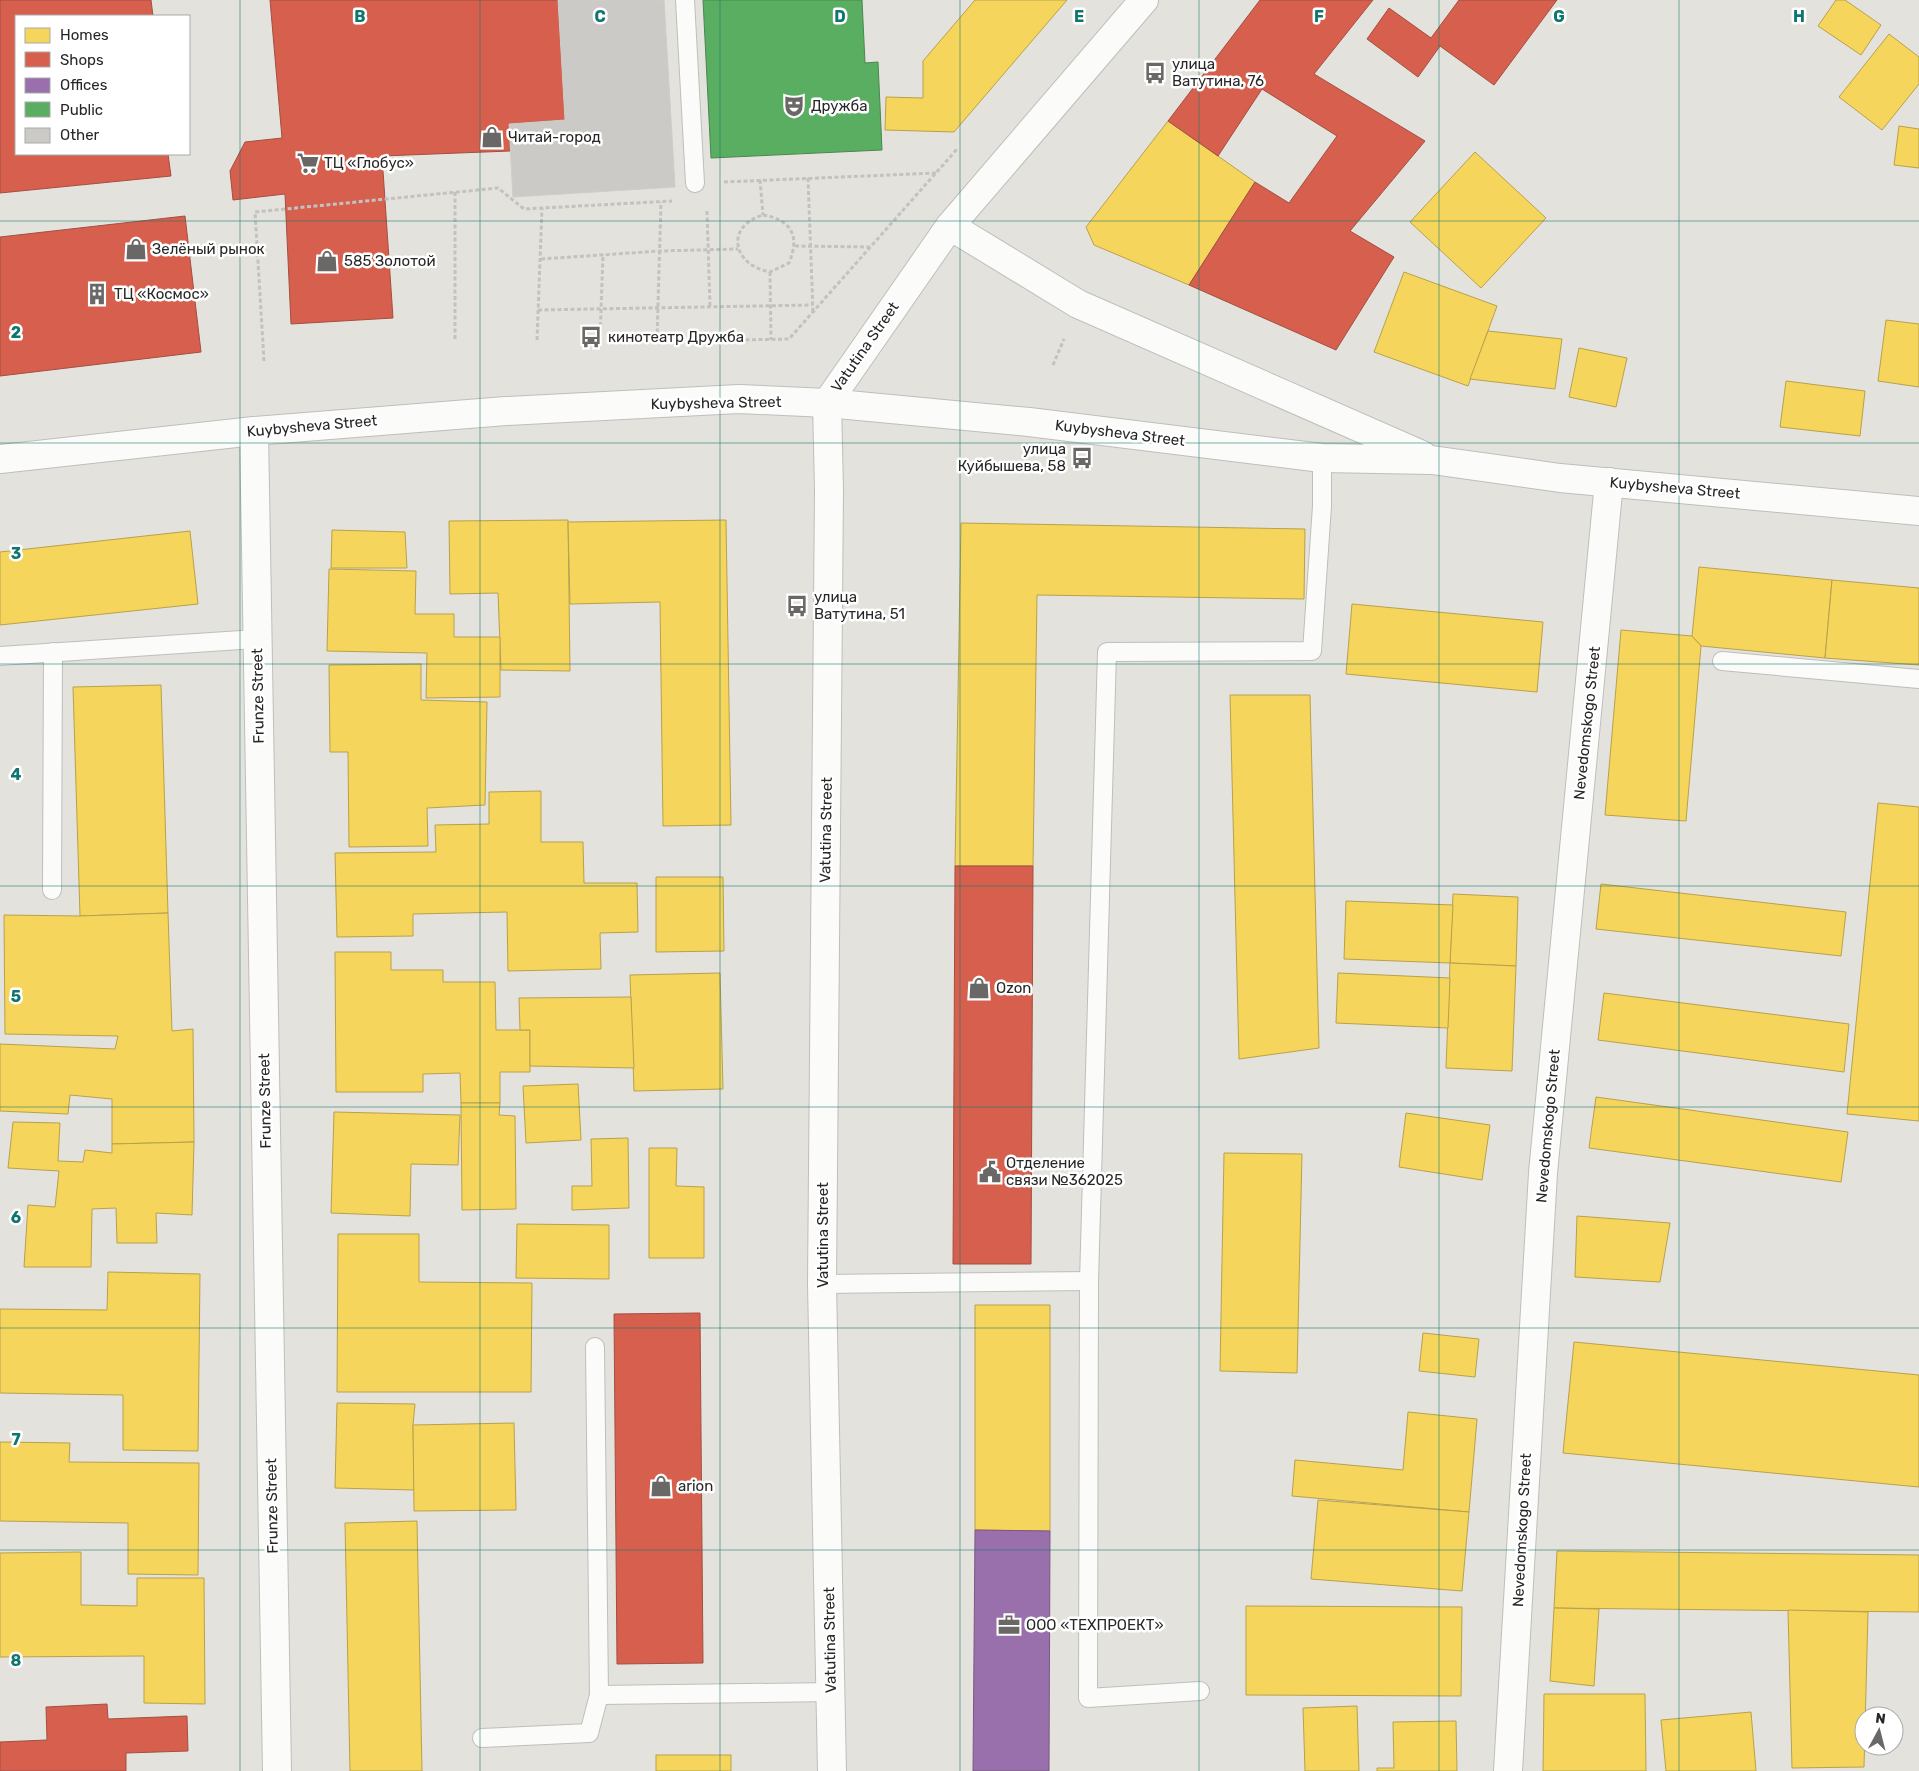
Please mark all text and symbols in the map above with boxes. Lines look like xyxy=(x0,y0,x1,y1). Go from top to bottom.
text: B xyxy=(354,7,366,26)
text: C xyxy=(594,7,606,26)
text: D xyxy=(834,7,846,26)
text: E xyxy=(1074,7,1084,26)
text: F xyxy=(1314,7,1324,26)
text: G xyxy=(1553,7,1565,26)
text: H xyxy=(1793,7,1805,26)
legend xyxy=(15,15,190,155)
text: Homes xyxy=(60,26,109,44)
text: Shops xyxy=(60,51,104,69)
place label: улица Ватутина, 76 xyxy=(1172,55,1264,90)
bus stop icon: улица Ватутина, 76 xyxy=(1142,60,1168,86)
text: Offices xyxy=(60,76,108,94)
theatre icon: Дружба xyxy=(781,93,807,119)
place label: Дружба xyxy=(811,97,867,115)
text: Public xyxy=(60,101,103,119)
shop icon: Читай-город xyxy=(479,124,505,150)
text: Other xyxy=(60,126,100,144)
place label: Читай-город xyxy=(508,128,601,146)
supermarket icon: ТЦ «Глобус» xyxy=(295,150,321,176)
place label: ТЦ «Глобус» xyxy=(324,154,414,172)
shop icon: Зелёный рынок xyxy=(123,236,149,262)
place label: Зелёный рынок xyxy=(152,240,265,258)
shop icon: 585 Золотой xyxy=(314,248,340,274)
place label: 585 Золотой xyxy=(344,252,436,270)
building icon: ТЦ «Космос» xyxy=(84,281,110,307)
place label: ТЦ «Космос» xyxy=(114,285,209,303)
street label: Vatutina Street xyxy=(827,298,903,396)
text: 2 xyxy=(11,323,21,342)
bus stop icon: кинотеатр Дружба xyxy=(578,324,604,350)
place label: кинотеатр Дружба xyxy=(608,328,744,346)
street label: Kuybysheva Street xyxy=(650,393,782,413)
street label: Kuybysheva Street xyxy=(246,411,378,441)
street label: Kuybysheva Street xyxy=(1054,416,1186,450)
place label: улица Куйбышева, 58 xyxy=(958,440,1066,475)
bus stop icon: улица Куйбышева, 58 xyxy=(1069,445,1095,471)
street label: Kuybysheva Street xyxy=(1609,473,1741,503)
text: 3 xyxy=(11,544,21,563)
place label: улица Ватутина, 51 xyxy=(814,588,905,623)
bus stop icon: улица Ватутина, 51 xyxy=(784,593,810,619)
street label: Nevedomskogo Street xyxy=(1570,645,1604,801)
street label: Frunze Street xyxy=(248,648,268,744)
text: 4 xyxy=(11,765,22,784)
street label: Vatutina Street xyxy=(816,777,836,883)
shop icon: Ozon xyxy=(966,975,992,1001)
place label: Ozon xyxy=(996,979,1031,997)
text: 5 xyxy=(11,987,21,1006)
street label: Nevedomskogo Street xyxy=(1532,1048,1564,1204)
street label: Frunze Street xyxy=(255,1053,275,1149)
place label: Отделение связи №362025 xyxy=(1006,1154,1123,1189)
public building icon: Отделение связи №362025 xyxy=(977,1159,1003,1185)
street label: Vatutina Street xyxy=(814,1182,832,1288)
text: 6 xyxy=(11,1208,21,1227)
text: 7 xyxy=(11,1430,21,1449)
street label: Nevedomskogo Street xyxy=(1509,1452,1535,1607)
street label: Frunze Street xyxy=(262,1458,282,1554)
shop icon: arion xyxy=(648,1473,674,1499)
place label: arion xyxy=(678,1477,713,1495)
street label: Vatutina Street xyxy=(820,1587,840,1693)
office icon: ООО «ТЕХПРОЕКТ» xyxy=(996,1612,1022,1638)
place label: ООО «ТЕХПРОЕКТ» xyxy=(1026,1616,1164,1634)
text: 8 xyxy=(11,1651,22,1670)
north arrow xyxy=(1854,1706,1904,1756)
text: N xyxy=(1874,1710,1887,1728)

